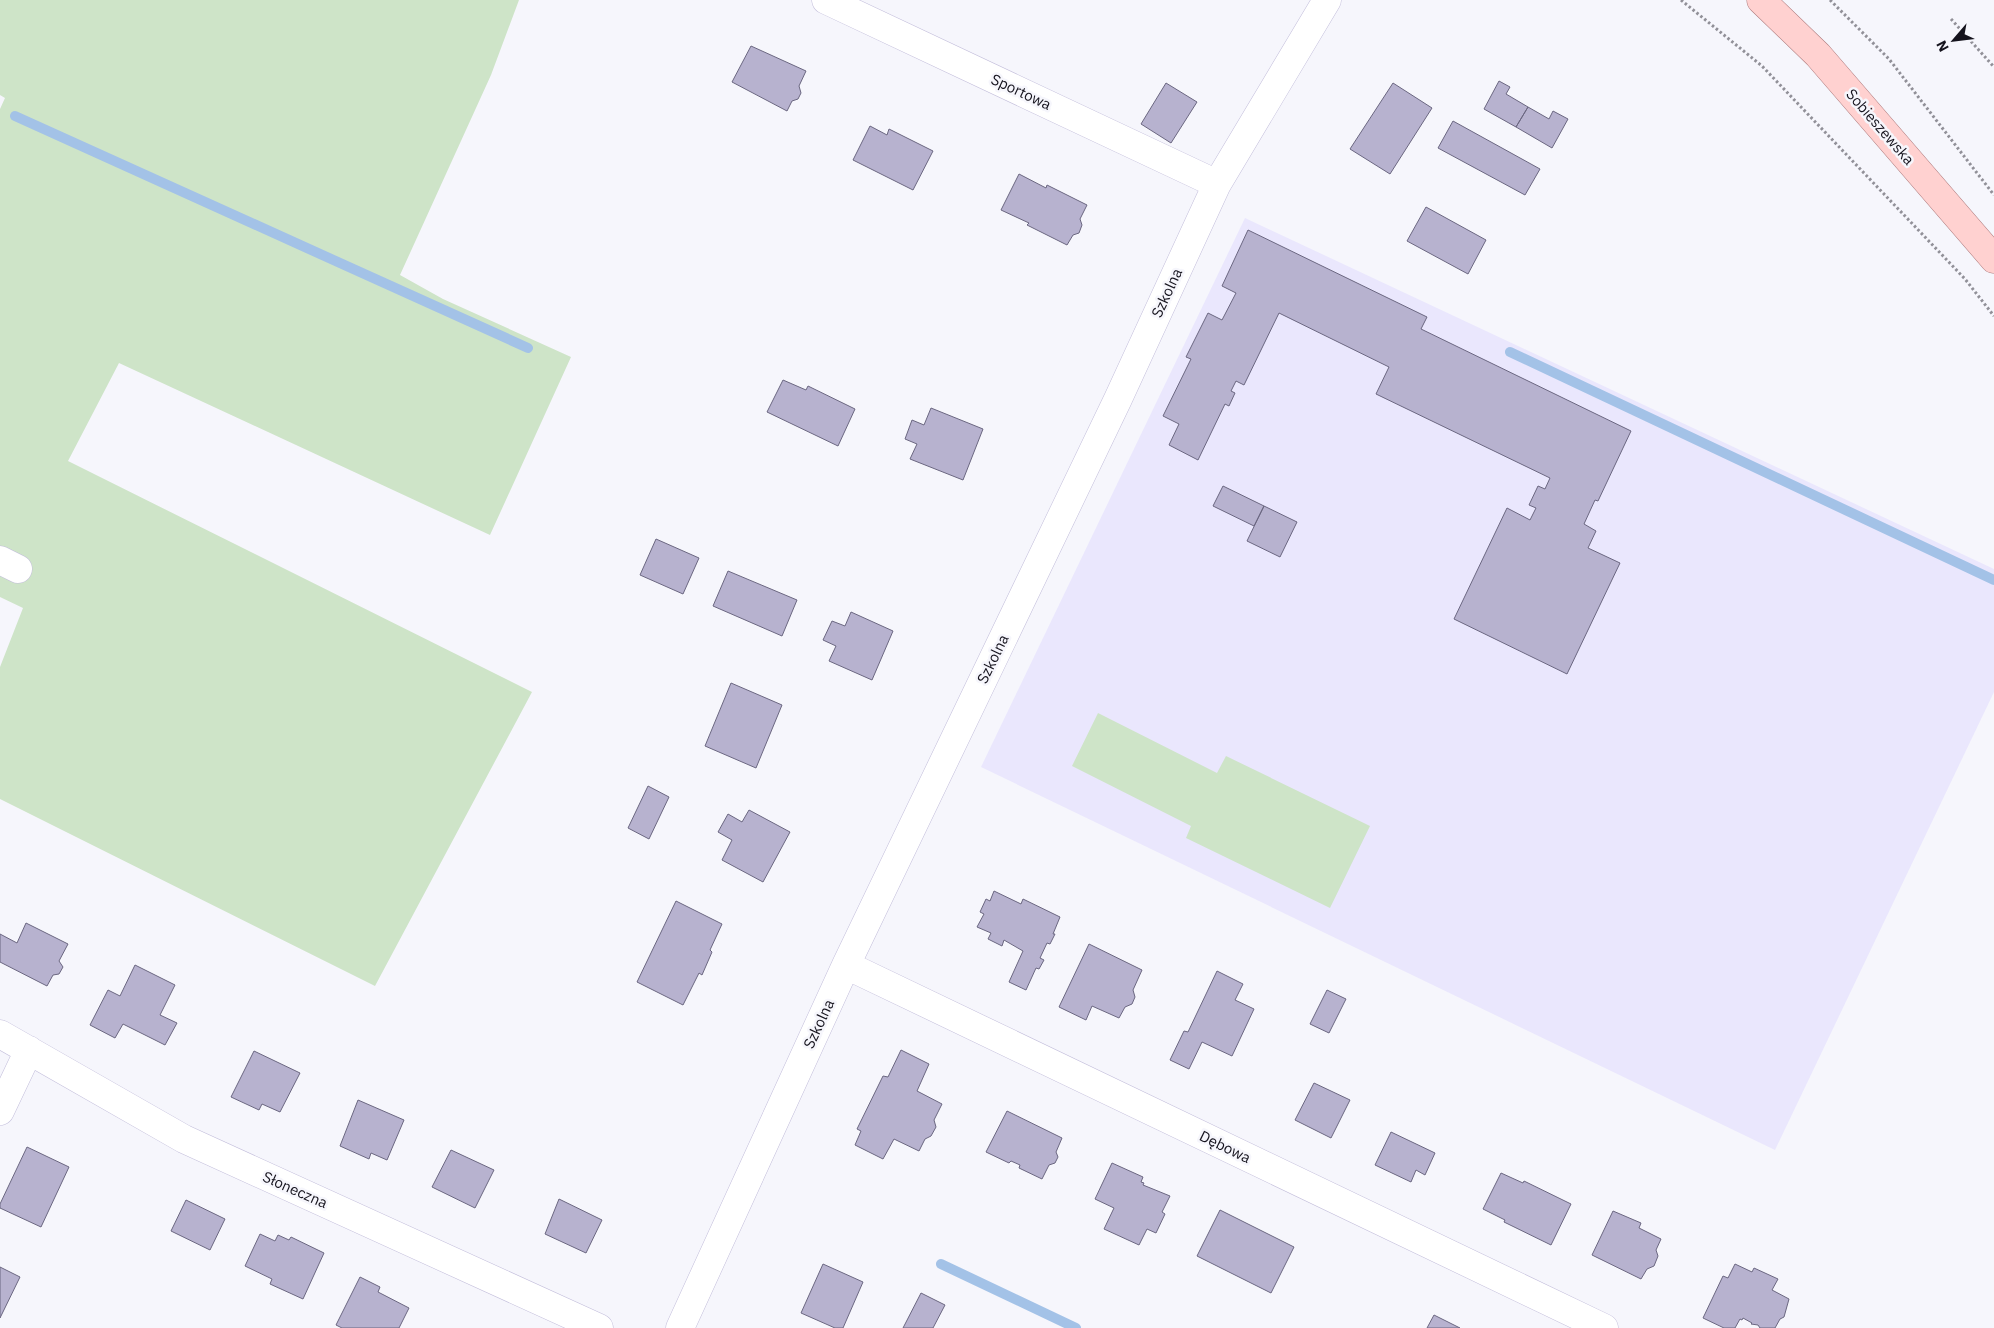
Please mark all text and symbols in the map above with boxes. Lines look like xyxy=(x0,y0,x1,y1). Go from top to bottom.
north arrow xyxy=(1929,15,1979,65)
text: N xyxy=(1932,37,1953,55)
street label: Sportowa xyxy=(988,69,1054,114)
street label: Sobieszewska xyxy=(1842,85,1919,169)
street label: Szkolna xyxy=(1147,265,1186,321)
street label: Szkolna xyxy=(973,631,1013,686)
street label: Szkolna xyxy=(799,996,838,1052)
street label: Dębowa xyxy=(1196,1126,1254,1167)
street label: Słoneczna xyxy=(260,1167,331,1212)

